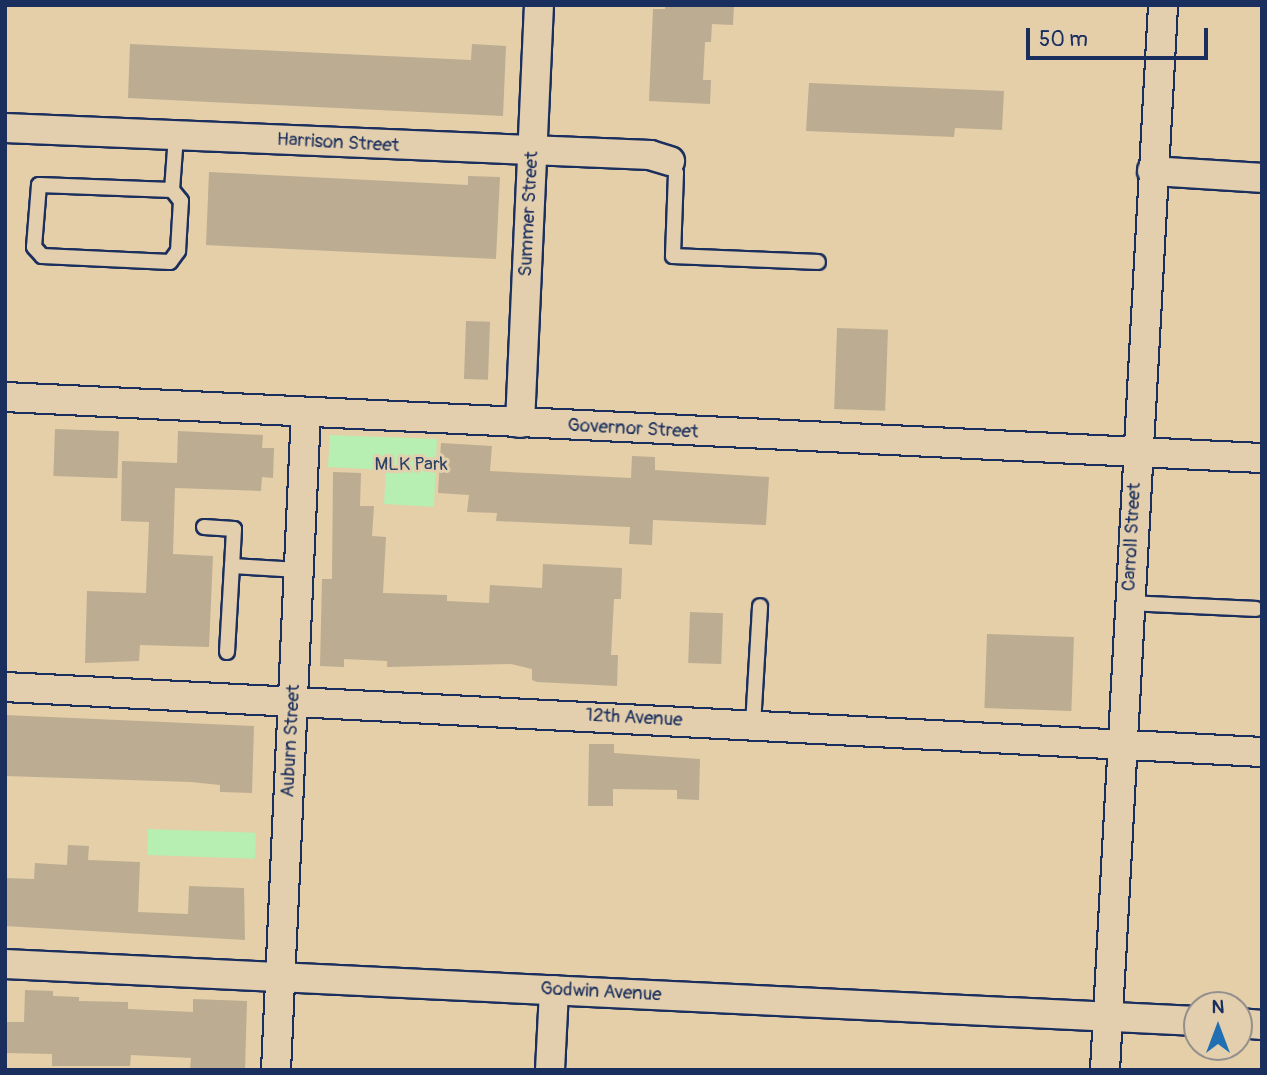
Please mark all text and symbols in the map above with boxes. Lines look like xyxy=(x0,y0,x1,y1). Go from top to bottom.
scale bar xyxy=(1029,14,1211,58)
text: 50 m xyxy=(1039,26,1088,53)
street label: Harrison Street xyxy=(276,128,400,158)
street label: Summer Street xyxy=(514,151,544,277)
street label: Governor Street xyxy=(567,414,699,444)
park label: MLK Park xyxy=(374,454,448,476)
street label: Carroll Street xyxy=(1118,482,1146,592)
street label: Auburn Street xyxy=(277,684,305,798)
street label: 12th Avenue xyxy=(585,704,683,732)
street label: Godwin Avenue xyxy=(540,977,662,1007)
north arrow xyxy=(1183,991,1253,1061)
text: N xyxy=(1212,995,1224,1019)

